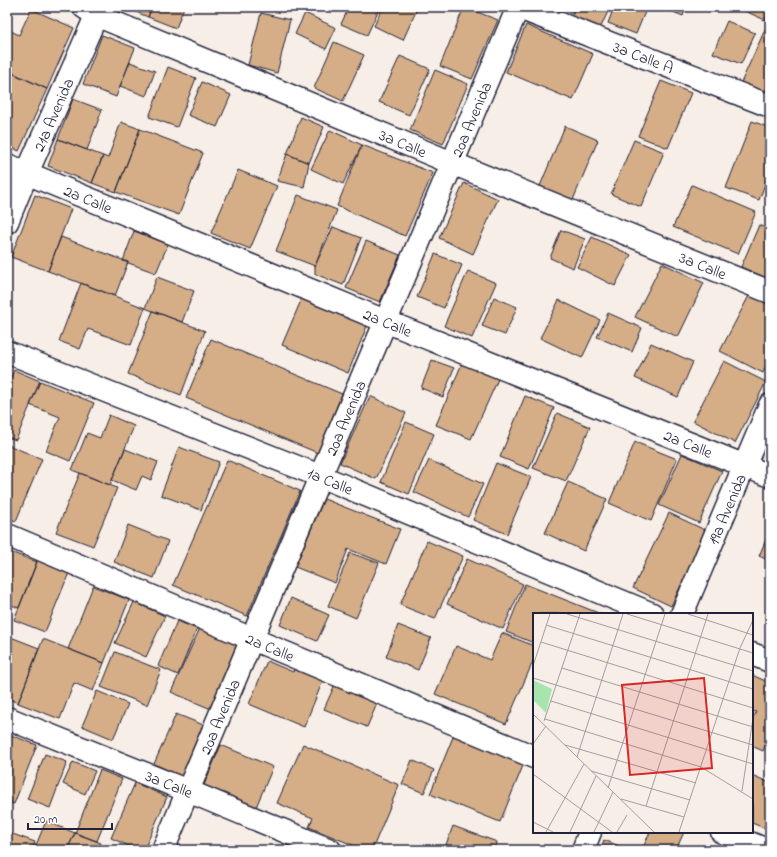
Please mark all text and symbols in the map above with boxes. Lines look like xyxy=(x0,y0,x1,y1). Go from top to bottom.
street label: 3a Calle A xyxy=(609,36,677,81)
street label: 21a Avenida xyxy=(28,75,81,156)
street label: 20a Avenida xyxy=(446,79,499,161)
street label: 3a Calle xyxy=(375,124,430,165)
street label: 2a Calle xyxy=(60,180,116,221)
street label: 3a Calle xyxy=(675,246,731,287)
street label: 2a Calle xyxy=(359,303,416,345)
street label: 20a Avenida xyxy=(320,377,373,460)
street label: 2a Calle xyxy=(660,424,716,466)
street label: 1a Calle xyxy=(303,462,357,503)
street label: 19a Avenida xyxy=(703,471,754,549)
inset map xyxy=(533,613,753,833)
street label: 2a Calle xyxy=(241,628,298,670)
street label: 20a Avenida xyxy=(195,676,248,758)
street label: 3a Calle xyxy=(141,765,197,806)
scale bar xyxy=(28,805,112,831)
text: 20 m xyxy=(34,811,57,829)

